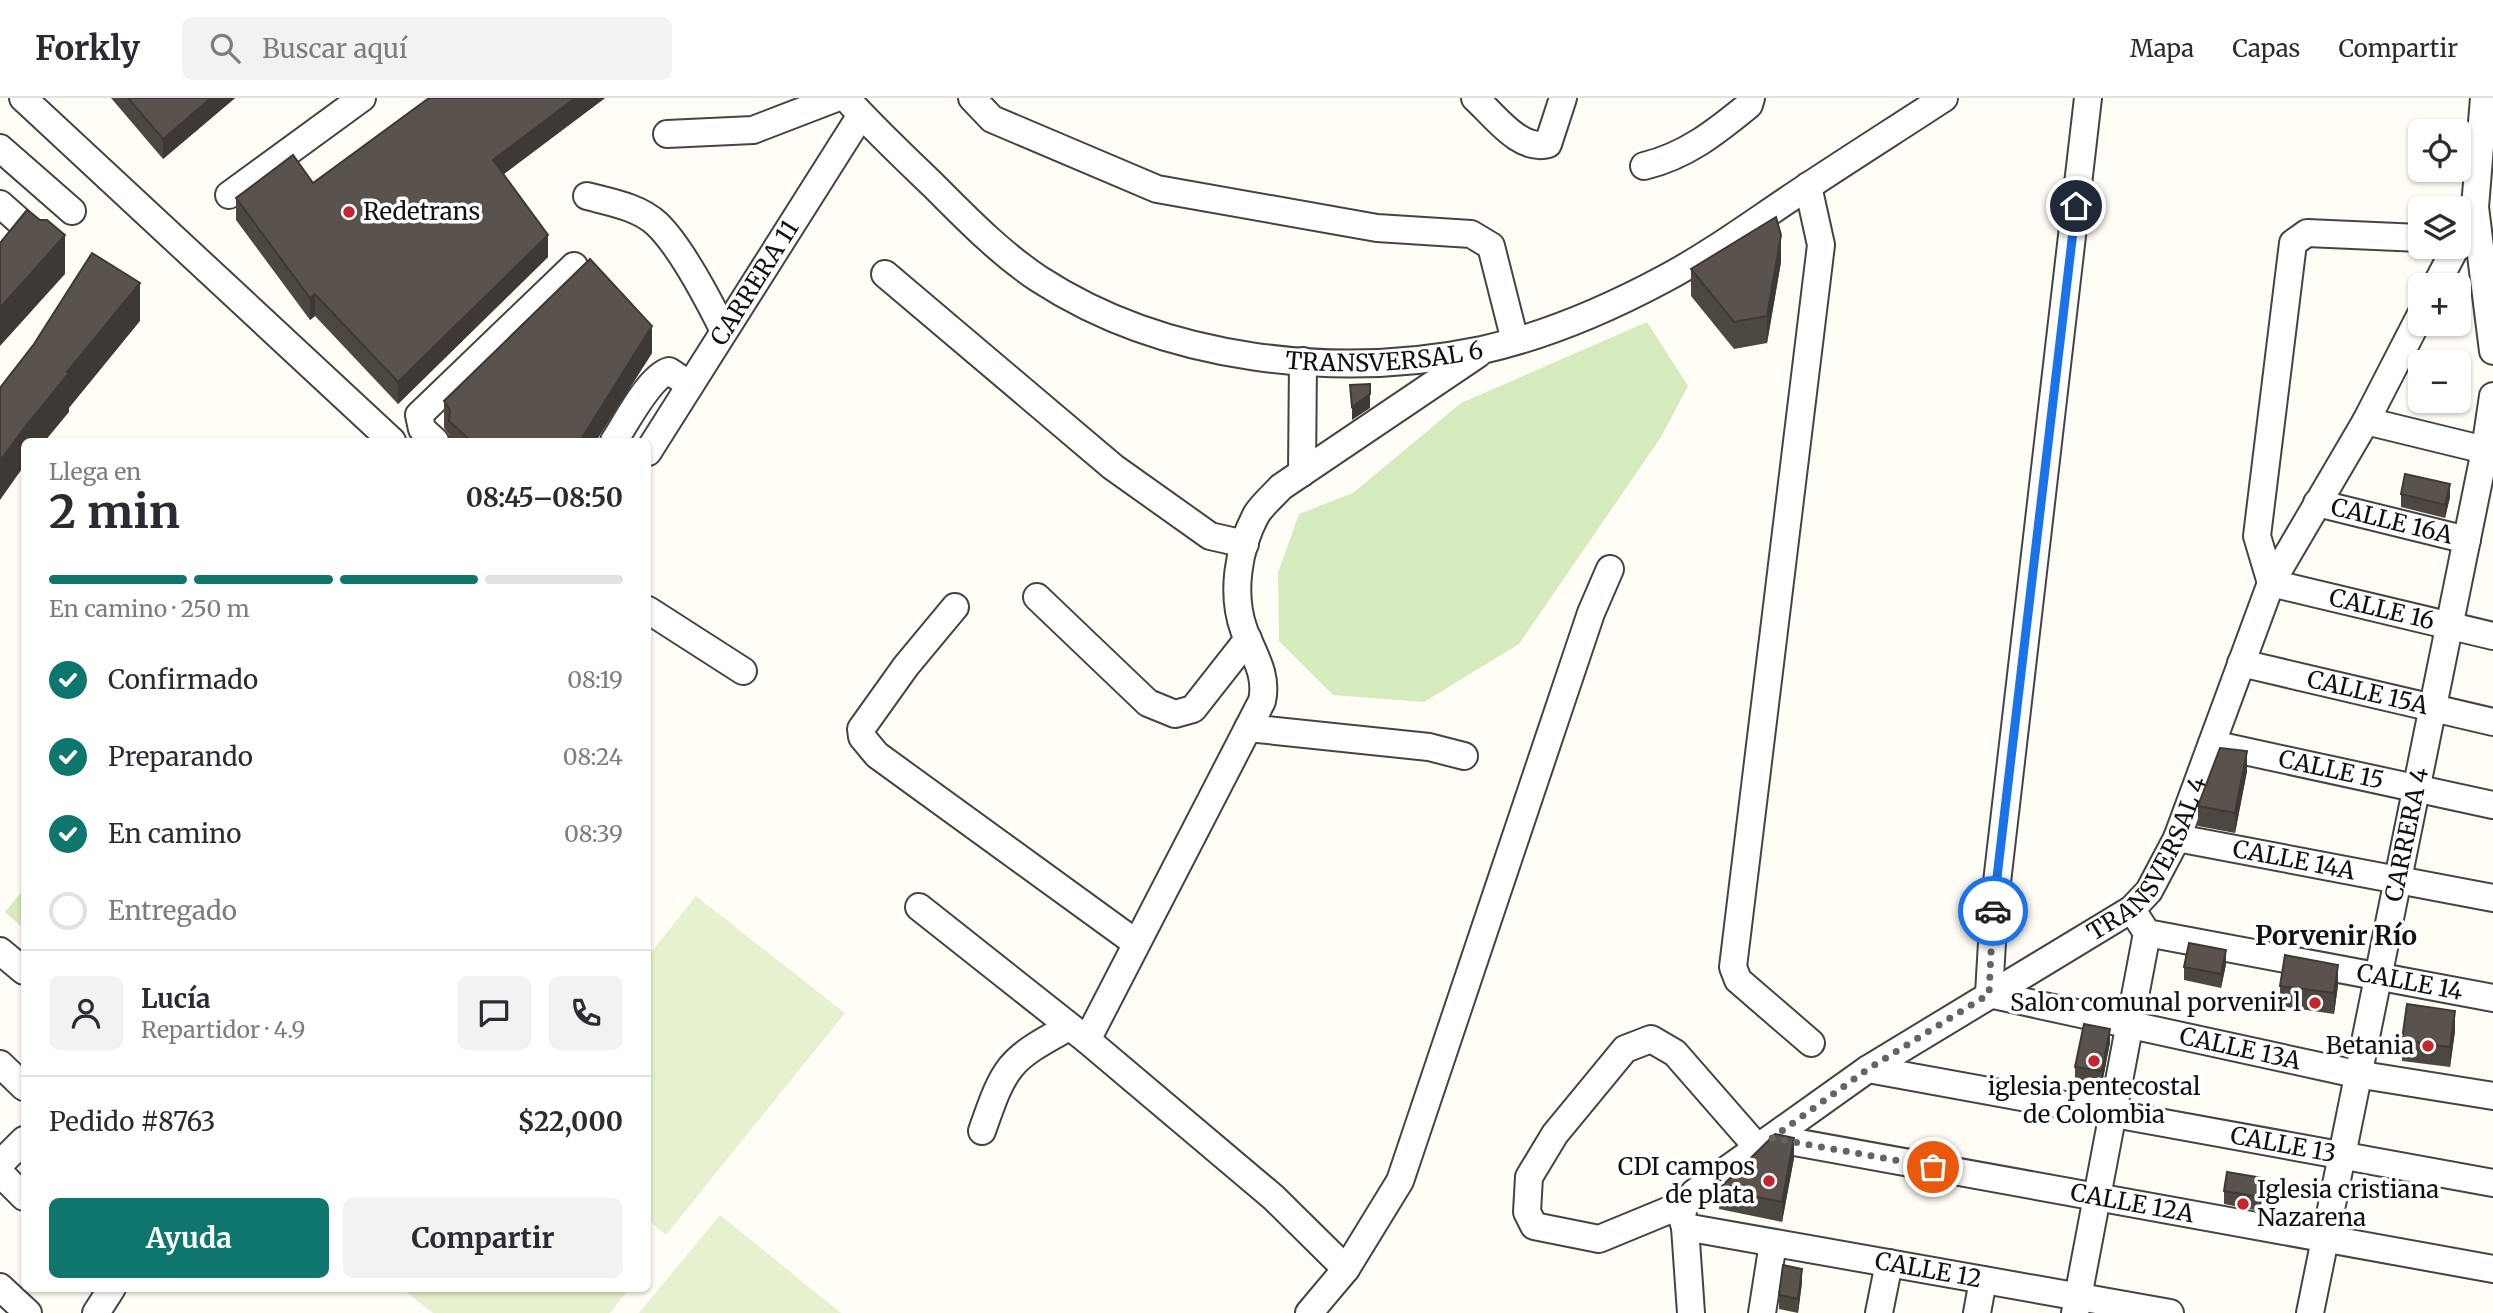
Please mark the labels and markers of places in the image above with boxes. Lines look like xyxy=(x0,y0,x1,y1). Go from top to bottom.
pin xyxy=(2046,176,2106,236)
place label: Redetrans xyxy=(363,196,480,227)
marker: Redetrans xyxy=(341,204,357,220)
place label: Salon comunal porvenir l xyxy=(2010,987,2301,1018)
marker: Salon comunal porvenir l xyxy=(2307,995,2323,1011)
place label: Betania xyxy=(2326,1030,2414,1061)
marker: Betania xyxy=(2420,1038,2436,1054)
marker: iglesia pentecostal de Colombia xyxy=(2086,1053,2102,1069)
place label: iglesia pentecostal de Colombia xyxy=(1988,1071,2200,1130)
pin xyxy=(1903,1137,1963,1197)
place label: CDI campos de plata xyxy=(1618,1151,1755,1210)
marker: CDI campos de plata xyxy=(1761,1173,1777,1189)
place label: Iglesia cristiana Nazarena xyxy=(2257,1174,2439,1233)
marker: Iglesia cristiana Nazarena xyxy=(2235,1196,2251,1212)

